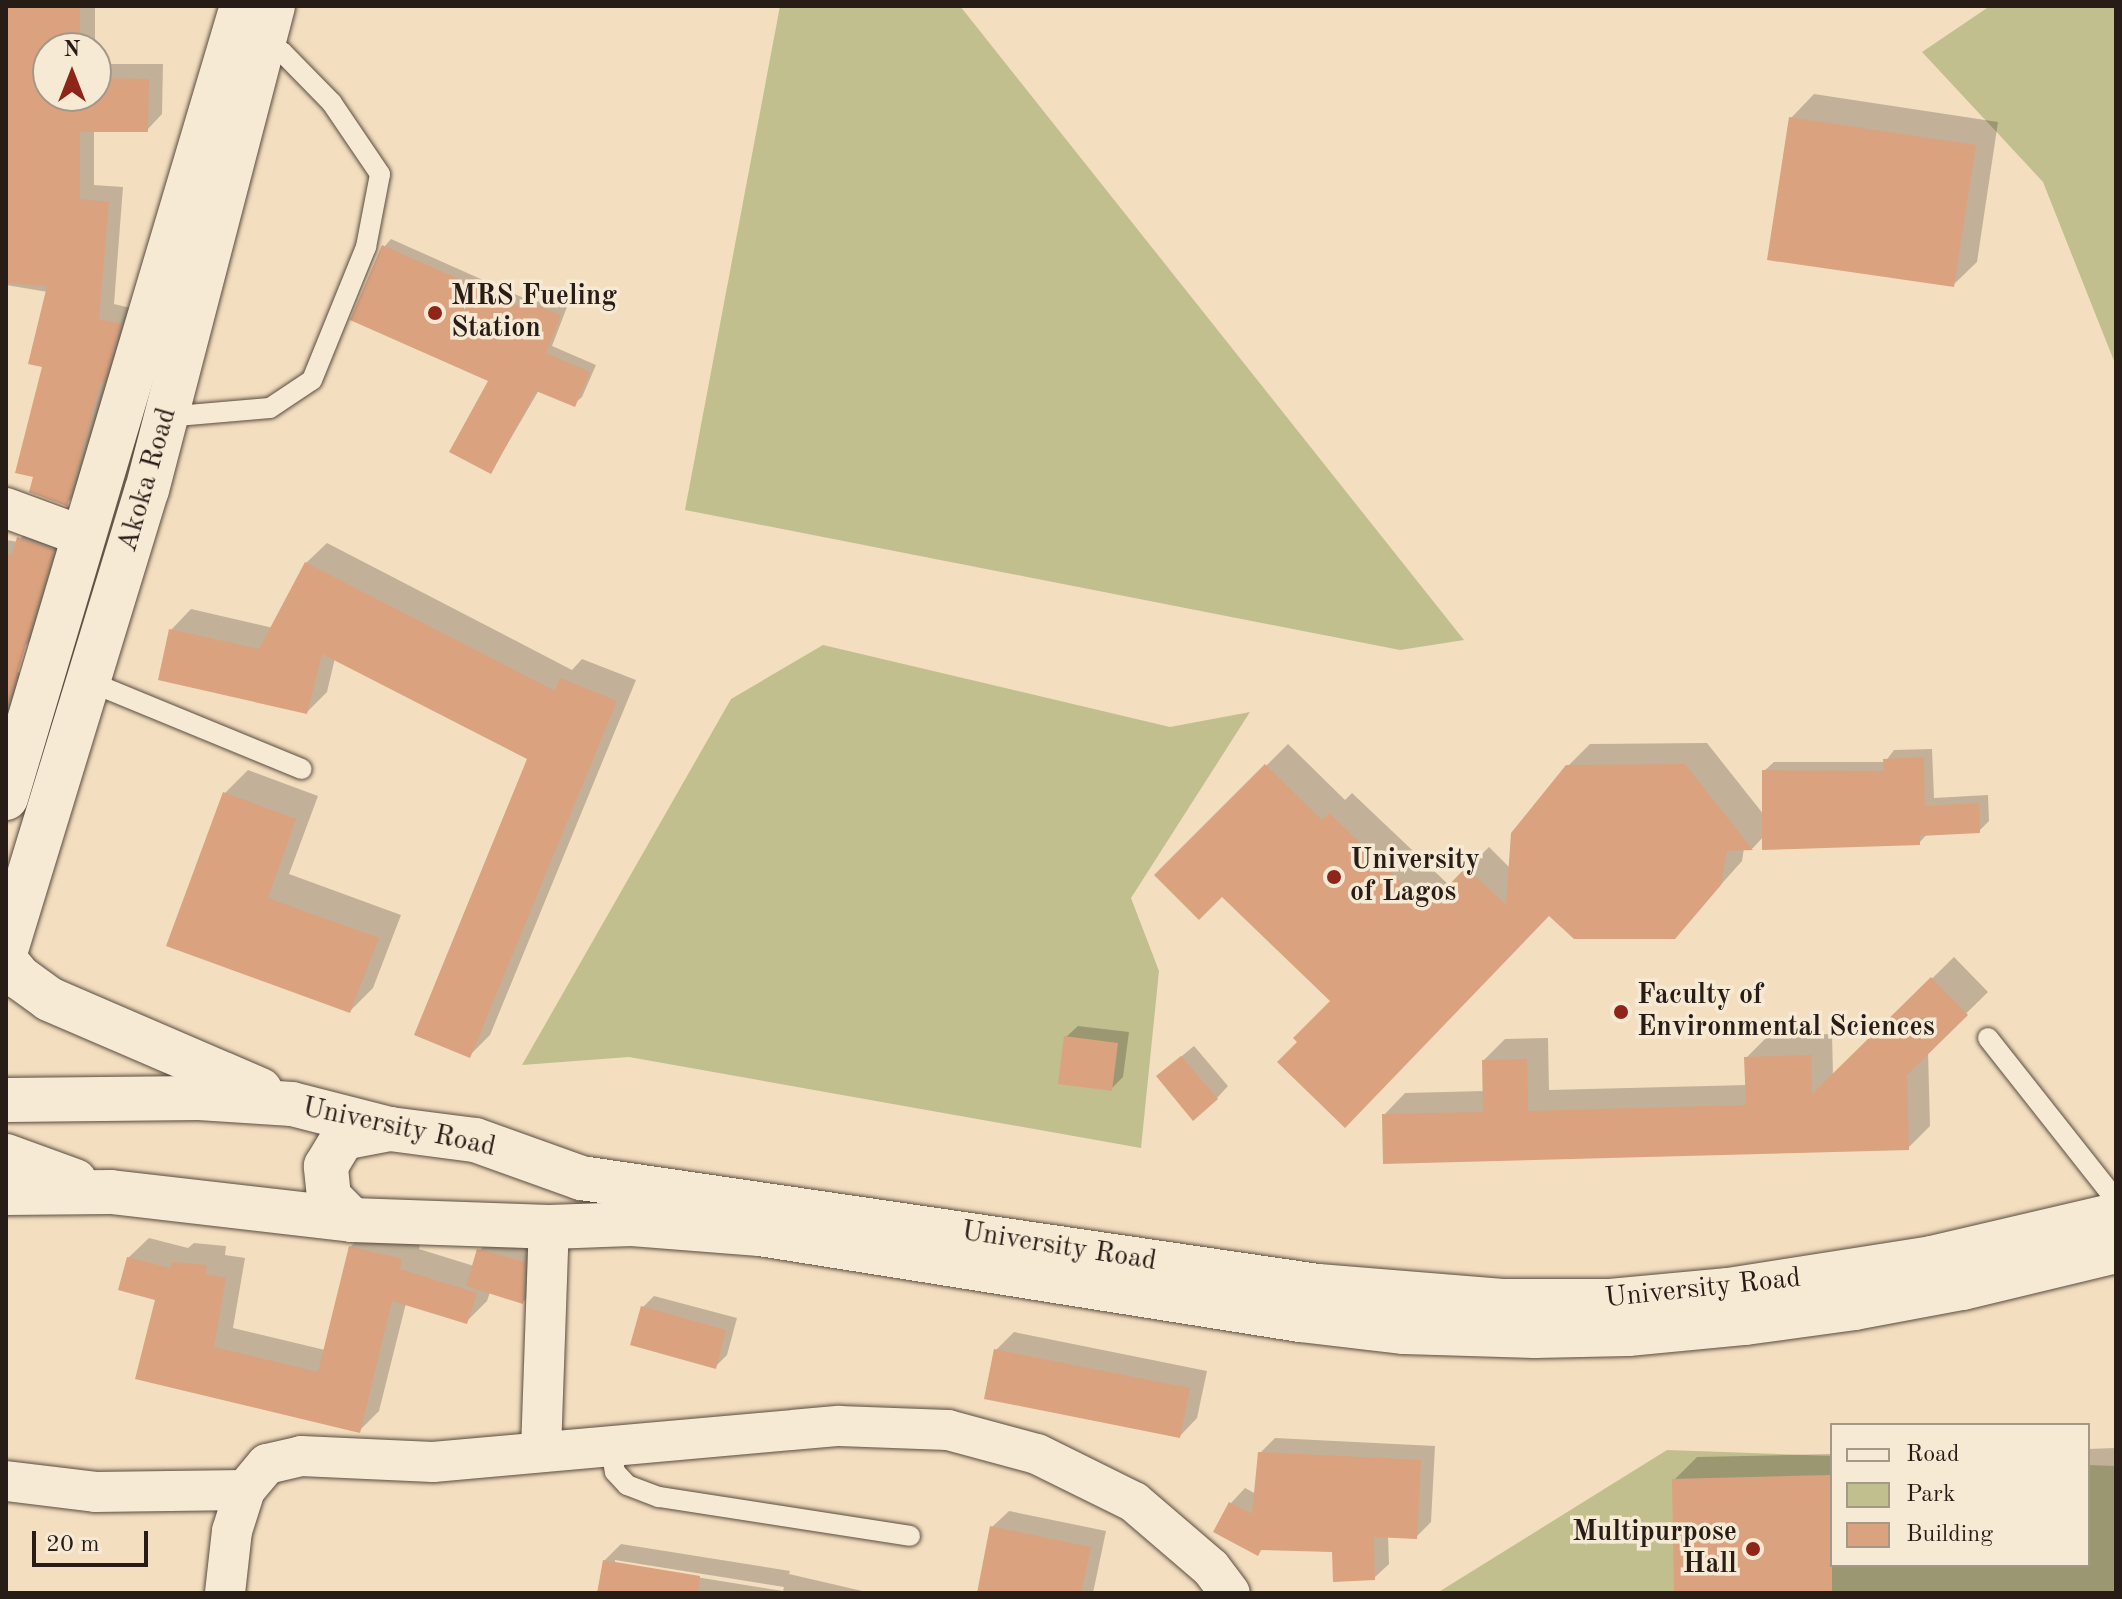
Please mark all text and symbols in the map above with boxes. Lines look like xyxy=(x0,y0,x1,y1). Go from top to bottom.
north arrow xyxy=(32,32,112,112)
text: N xyxy=(64,39,80,61)
place label: MRS Fueling Station xyxy=(451,280,617,346)
marker: MRS Fueling Station xyxy=(426,304,444,322)
street label: Akoka Road xyxy=(111,404,185,556)
place label: University of Lagos xyxy=(1350,844,1480,910)
marker: University of Lagos xyxy=(1325,868,1343,886)
place label: Faculty of Environmental Sciences xyxy=(1637,979,1935,1045)
marker: Faculty of Environmental Sciences xyxy=(1612,1003,1630,1021)
street label: University Road xyxy=(299,1091,499,1165)
street label: University Road xyxy=(959,1215,1159,1279)
street label: University Road xyxy=(1603,1262,1803,1316)
legend xyxy=(1830,1423,2090,1567)
text: Road xyxy=(1906,1443,1959,1467)
text: Park xyxy=(1906,1483,1955,1507)
scale bar xyxy=(36,1515,152,1565)
place label: Multipurpose Hall xyxy=(1572,1516,1737,1582)
text: Building xyxy=(1906,1523,1993,1547)
text: 20 m xyxy=(46,1533,100,1557)
marker: Multipurpose Hall xyxy=(1744,1540,1762,1558)

